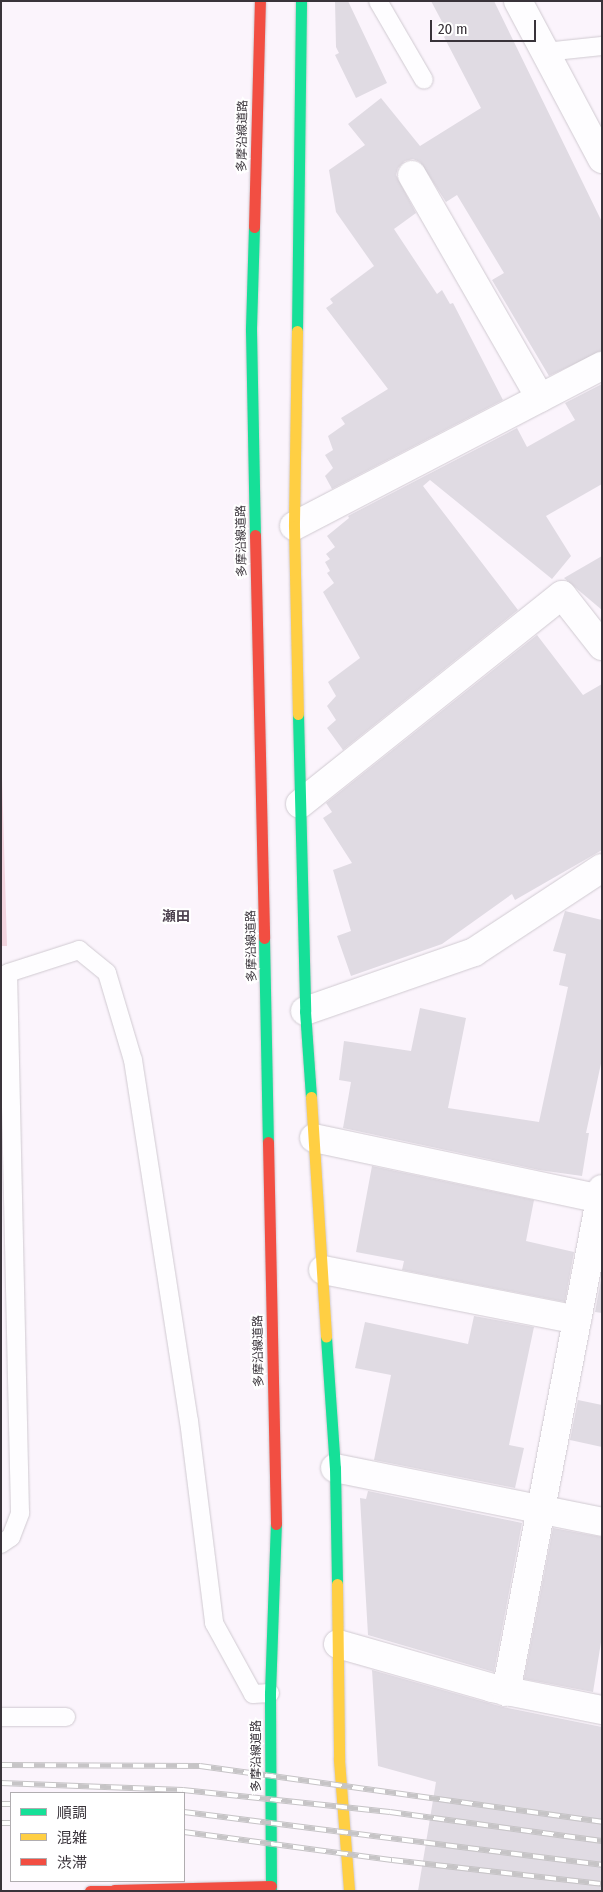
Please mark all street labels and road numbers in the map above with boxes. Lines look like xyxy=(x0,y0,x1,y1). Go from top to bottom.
street label: 多摩沿線道路 xyxy=(235,100,251,172)
street label: 多摩沿線道路 xyxy=(234,505,250,577)
street label: 多摩沿線道路 xyxy=(244,910,260,982)
street label: 多摩沿線道路 xyxy=(251,1315,267,1387)
street label: 多摩沿線道路 xyxy=(250,1720,264,1792)

